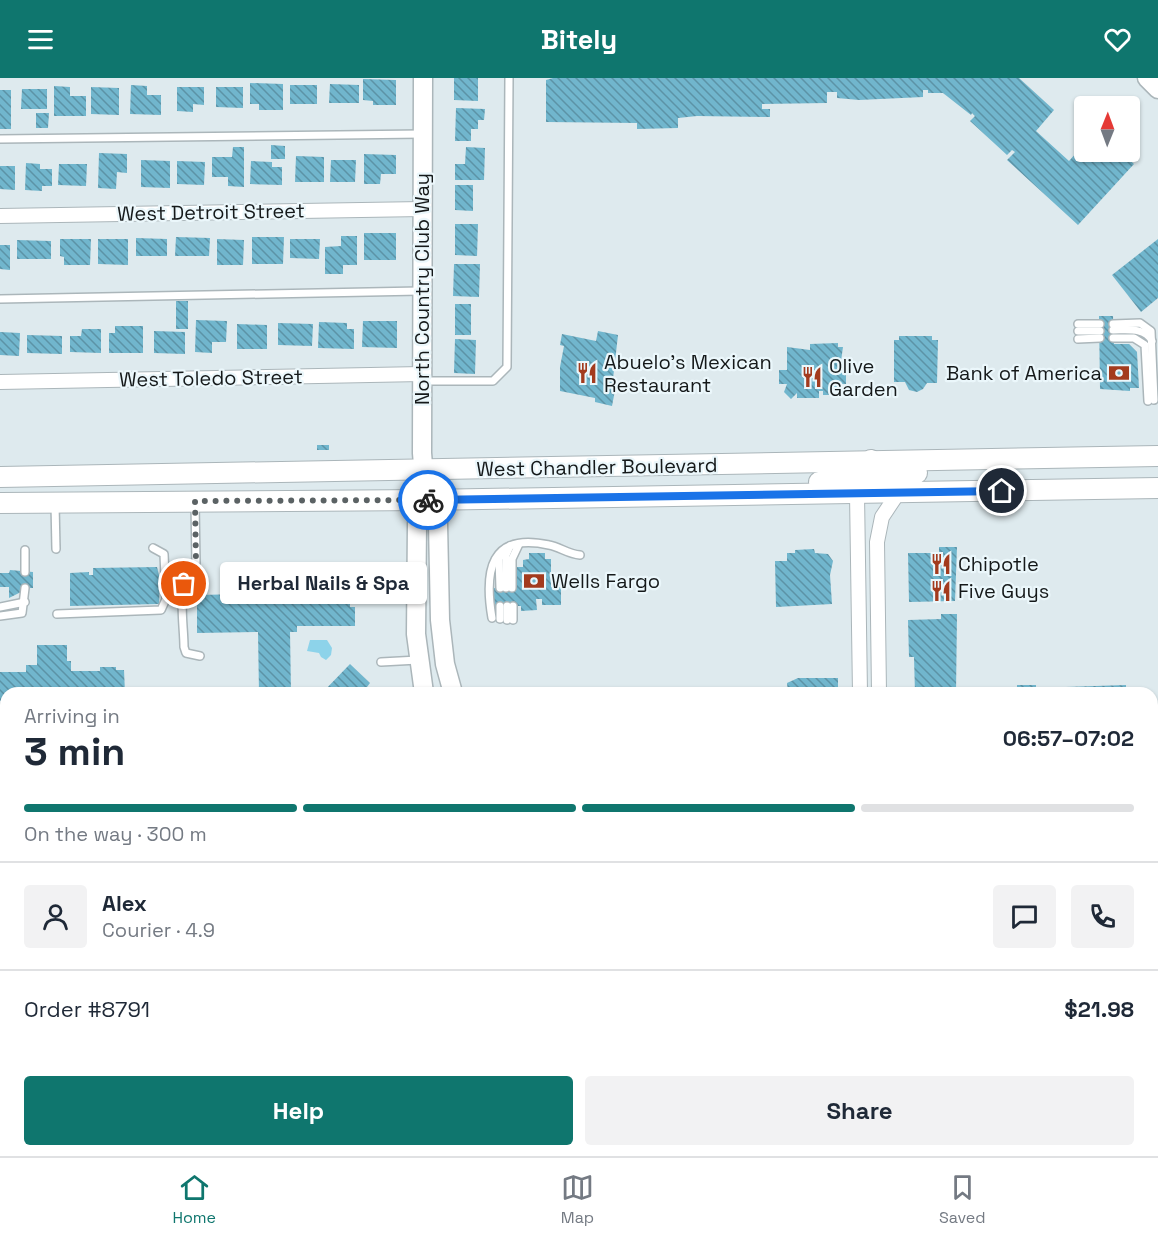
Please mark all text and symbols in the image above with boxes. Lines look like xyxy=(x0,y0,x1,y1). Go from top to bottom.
text: Bitely xyxy=(541,22,617,57)
icon: menu xyxy=(24,23,57,56)
icon: heart xyxy=(1101,23,1134,56)
north arrow xyxy=(1074,96,1140,162)
map controls xyxy=(1074,96,1140,162)
street label: North Country Club Way xyxy=(409,173,435,405)
street label: West Detroit Street xyxy=(117,197,305,227)
place label: Abuelo's Mexican Restaurant xyxy=(604,349,772,398)
place label: Olive Garden xyxy=(829,353,898,402)
place label: Bank of America xyxy=(946,360,1102,386)
restaurant icon: Abuelo's Mexican Restaurant xyxy=(575,361,599,385)
bank icon: Bank of America xyxy=(1107,361,1131,385)
street label: West Toledo Street xyxy=(119,363,303,393)
restaurant icon: Olive Garden xyxy=(800,365,824,389)
street label: West Chandler Boulevard xyxy=(476,452,718,482)
pin xyxy=(976,465,1027,516)
courier xyxy=(398,470,458,530)
icon: home xyxy=(985,474,1018,507)
icon: bike xyxy=(412,484,445,517)
place label: Chipotle xyxy=(958,551,1039,577)
restaurant icon: Chipotle xyxy=(929,552,953,576)
pin xyxy=(158,558,209,609)
callout: Herbal Nails & Spa xyxy=(220,563,427,605)
icon: bag xyxy=(167,567,200,600)
place label: Wells Fargo xyxy=(551,568,660,594)
bank icon: Wells Fargo xyxy=(522,569,546,593)
text: Herbal Nails & Spa xyxy=(238,570,409,596)
place label: Five Guys xyxy=(958,578,1049,604)
restaurant icon: Five Guys xyxy=(929,579,953,603)
text: Arriving in xyxy=(24,703,120,729)
text: 06:57–07:02 xyxy=(1003,724,1134,752)
text: 3 min xyxy=(24,727,125,776)
text: On the way · 300 m xyxy=(24,821,207,847)
button: person xyxy=(24,885,87,948)
button: chat xyxy=(993,885,1056,948)
button: phone xyxy=(1071,885,1134,948)
text: Alex xyxy=(102,889,147,917)
text: Courier · 4.9 xyxy=(102,917,215,943)
text: Order #8791 xyxy=(24,995,150,1023)
text: $21.98 xyxy=(1064,995,1134,1023)
button: Help xyxy=(24,1076,573,1145)
button: Share xyxy=(585,1076,1134,1145)
tab: Home xyxy=(172,1171,216,1228)
tab: Map xyxy=(561,1171,594,1228)
tab: Saved xyxy=(939,1171,986,1228)

